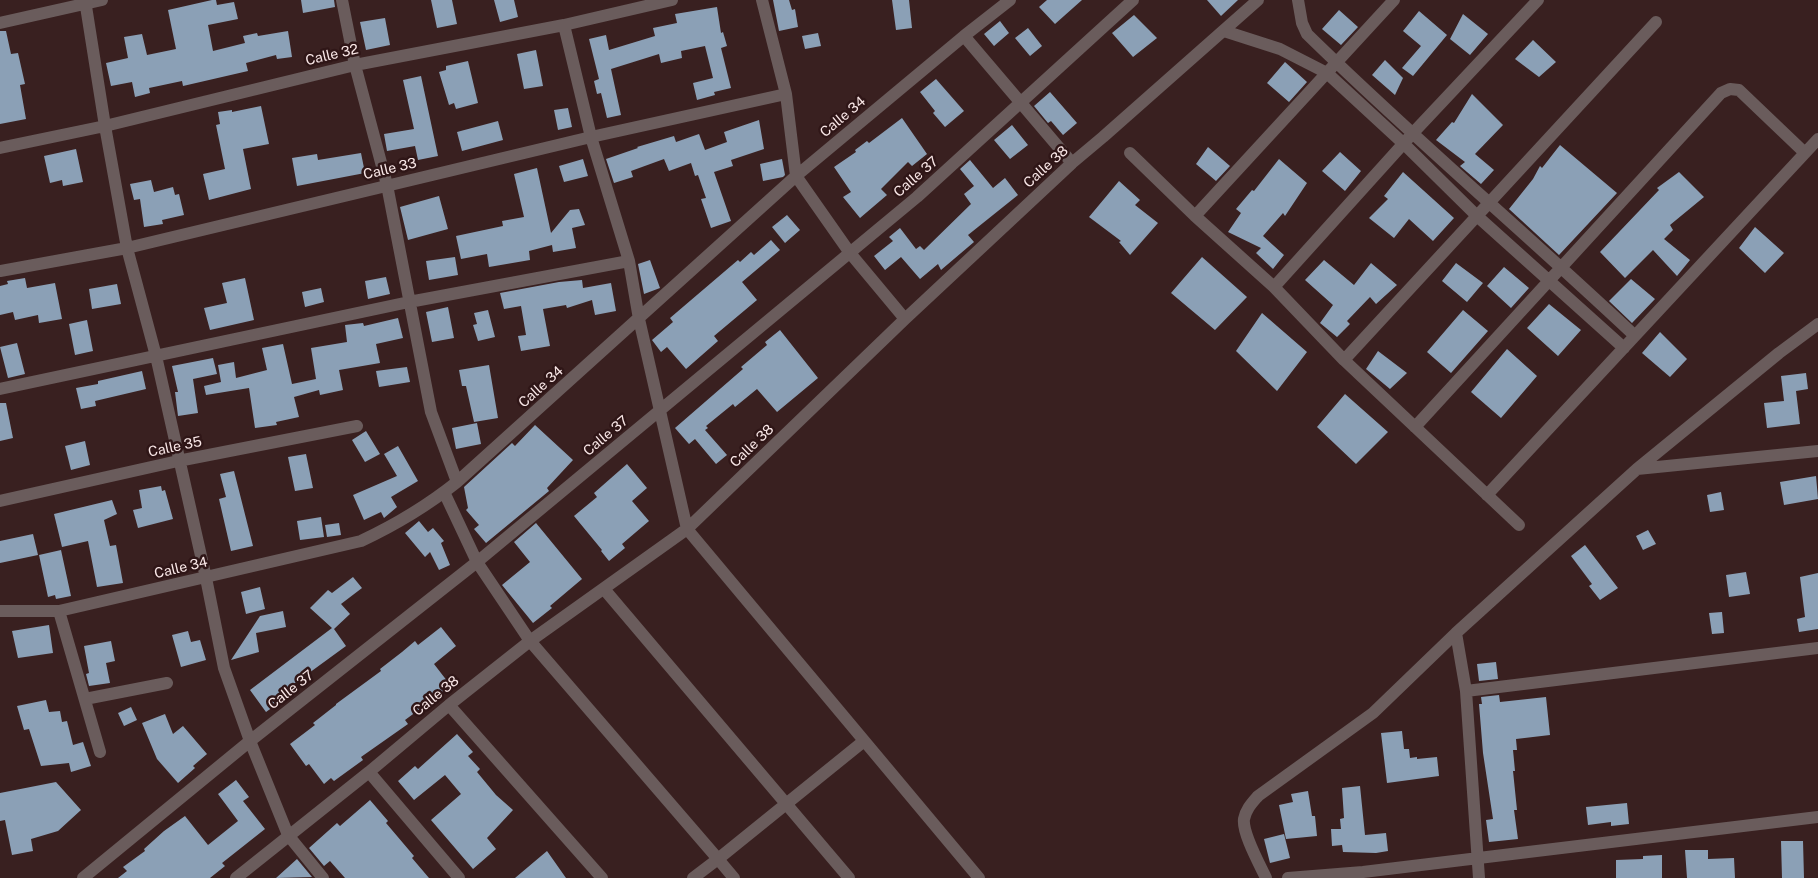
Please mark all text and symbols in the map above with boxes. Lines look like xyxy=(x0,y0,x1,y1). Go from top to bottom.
street label: Calle 32 xyxy=(304,41,360,69)
street label: Calle 34 xyxy=(817,93,869,141)
street label: Calle 38 xyxy=(1020,143,1072,191)
street label: Calle 37 xyxy=(890,153,942,201)
street label: Calle 33 xyxy=(362,155,418,183)
street label: Calle 34 xyxy=(515,363,567,411)
street label: Calle 37 xyxy=(580,412,632,460)
street label: Calle 38 xyxy=(727,421,777,471)
street label: Calle 35 xyxy=(147,433,203,461)
street label: Calle 34 xyxy=(153,554,209,582)
street label: Calle 37 xyxy=(265,667,317,713)
street label: Calle 38 xyxy=(410,672,462,720)

